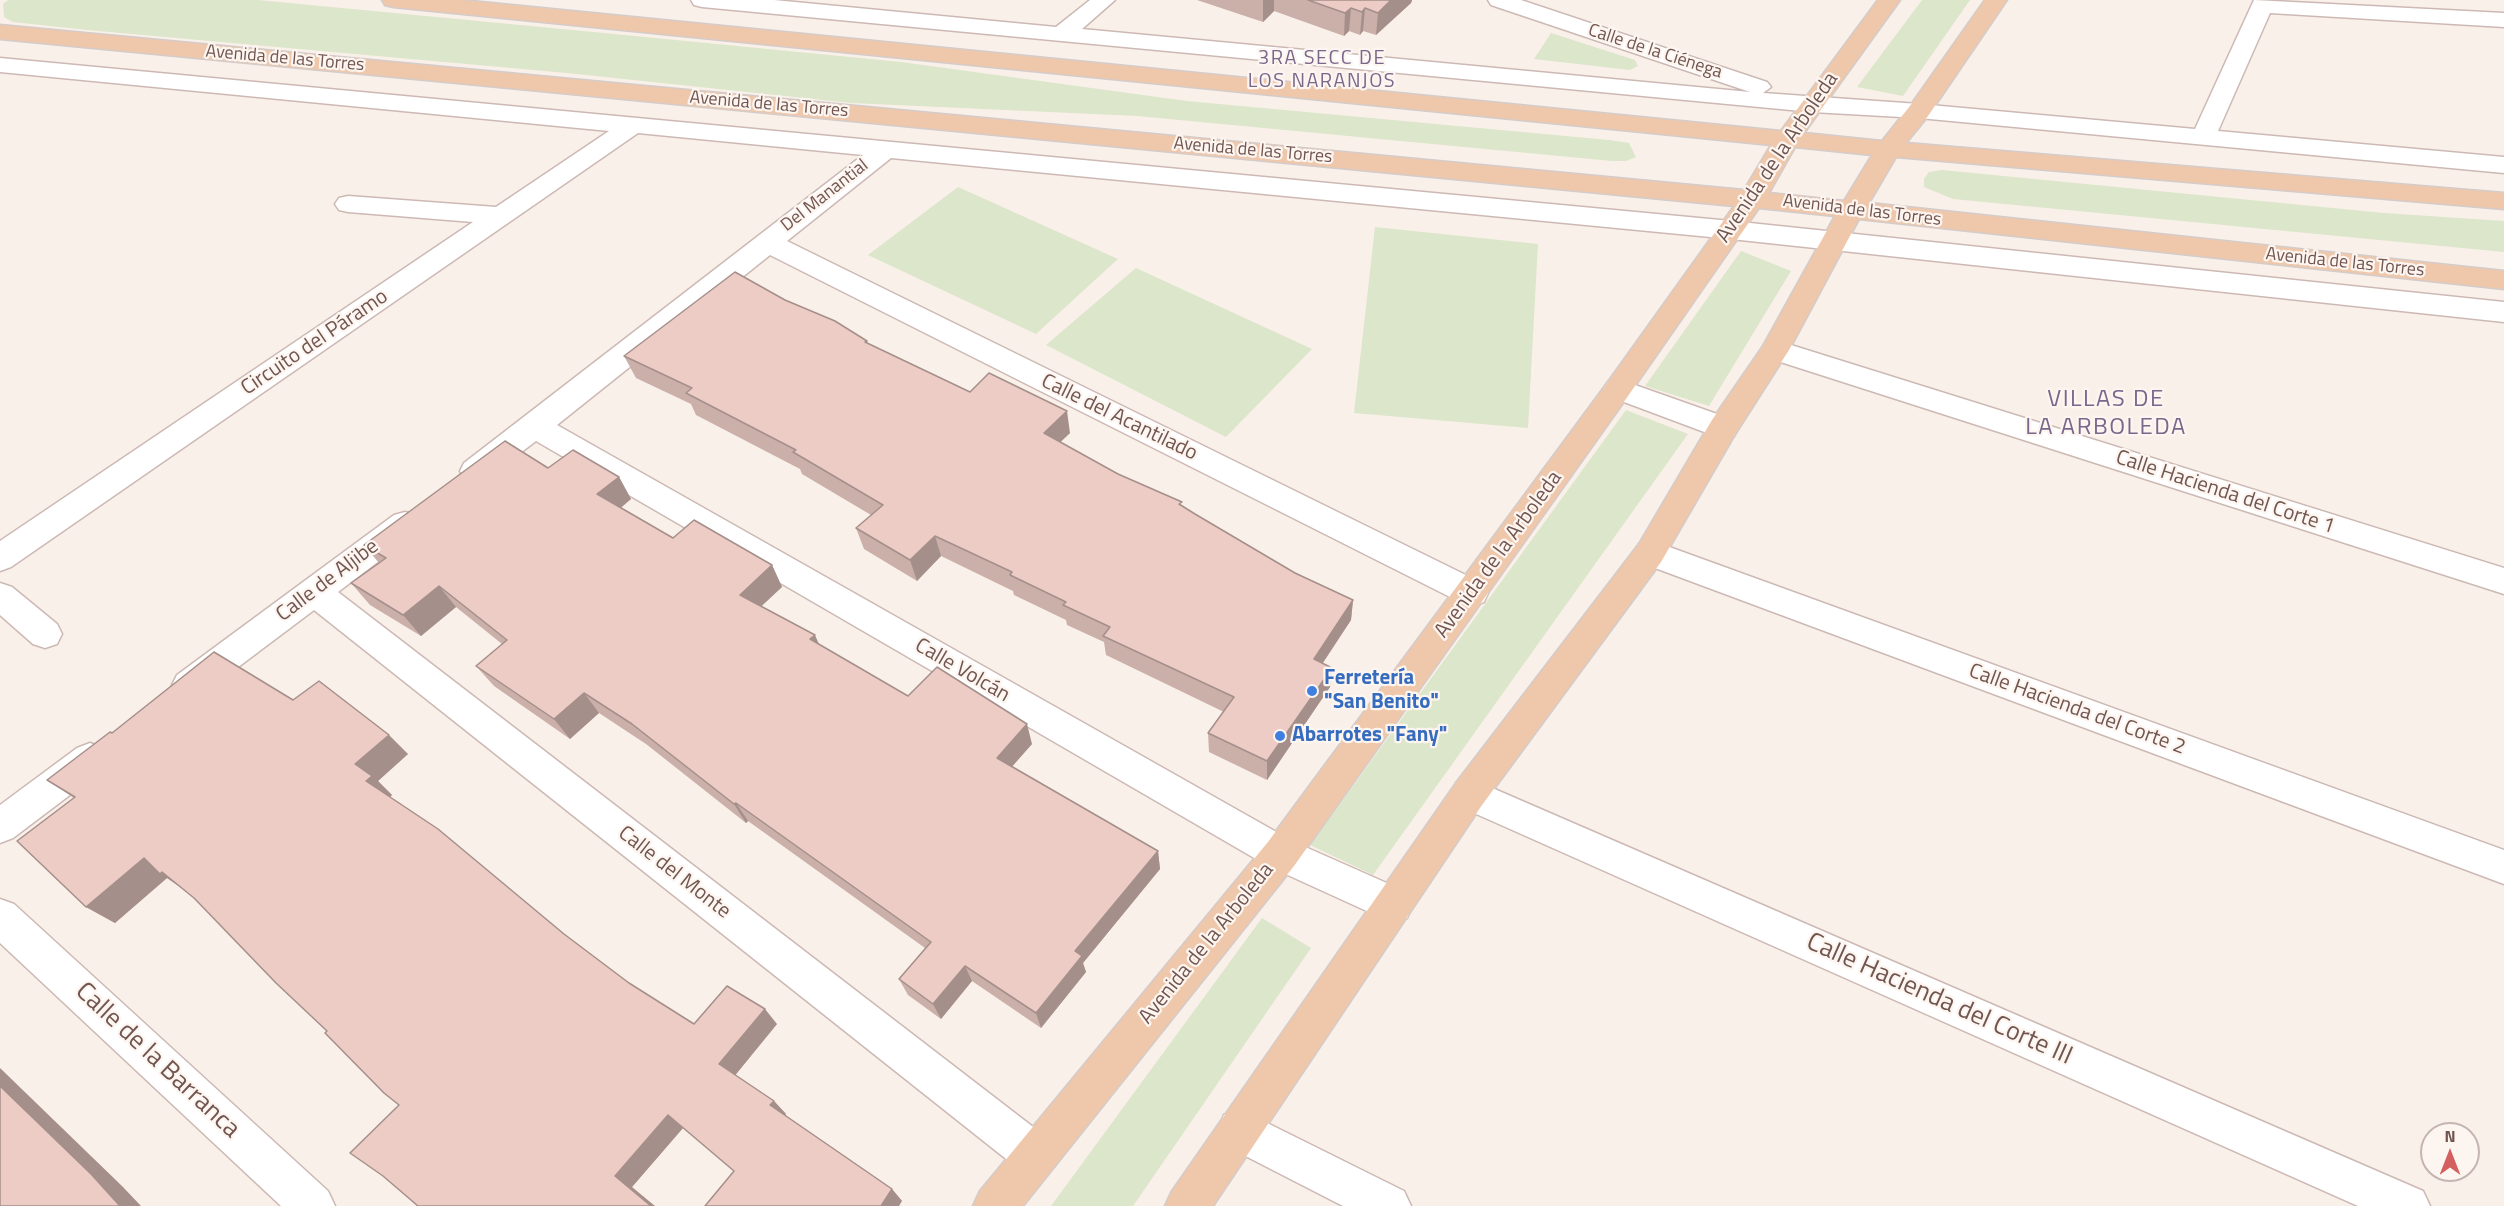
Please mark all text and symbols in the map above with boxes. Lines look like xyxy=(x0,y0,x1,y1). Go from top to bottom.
street label: Calle de la Ciénega xyxy=(1585,20,1725,84)
street label: Avenida de las Torres xyxy=(205,41,365,77)
district label: 3RA SECC DE LOS NARANJOS xyxy=(1248,47,1396,94)
street label: Avenida de la Arboleda xyxy=(1712,68,1844,248)
street label: Avenida de las Torres xyxy=(689,87,849,123)
street label: Avenida de las Torres xyxy=(1173,133,1333,169)
street label: Del Manantial xyxy=(777,155,873,237)
street label: Avenida de las Torres xyxy=(1782,191,1942,231)
street label: Avenida de las Torres xyxy=(2265,244,2425,282)
street label: Circuito del Páramo xyxy=(237,285,393,401)
street label: Calle del Acantilado xyxy=(1037,369,1201,467)
district label: VILLAS DE LA ARBOLEDA xyxy=(2025,386,2187,442)
street label: Calle Hacienda del Corte 1 xyxy=(2112,446,2338,540)
street label: Avenida de la Arboleda xyxy=(1430,467,1568,643)
street label: Calle de Aljibe xyxy=(272,534,384,628)
street label: Calle Volcán xyxy=(910,634,1014,708)
street label: Calle Hacienda del Corte 2 xyxy=(1965,659,2189,761)
place label: Ferretería "San Benito" xyxy=(1324,666,1439,716)
marker: Ferretería "San Benito" xyxy=(1305,684,1319,698)
place label: Abarrotes "Fany" xyxy=(1292,723,1447,749)
marker: Abarrotes "Fany" xyxy=(1273,729,1287,743)
street label: Calle del Monte xyxy=(613,821,735,925)
street label: Avenida de la Arboleda xyxy=(1134,858,1280,1030)
street label: Calle Hacienda del Corte III xyxy=(1801,927,2077,1073)
street label: Calle de la Barranca xyxy=(68,977,246,1145)
north arrow xyxy=(2420,1122,2480,1182)
text: N xyxy=(2444,1124,2456,1148)

